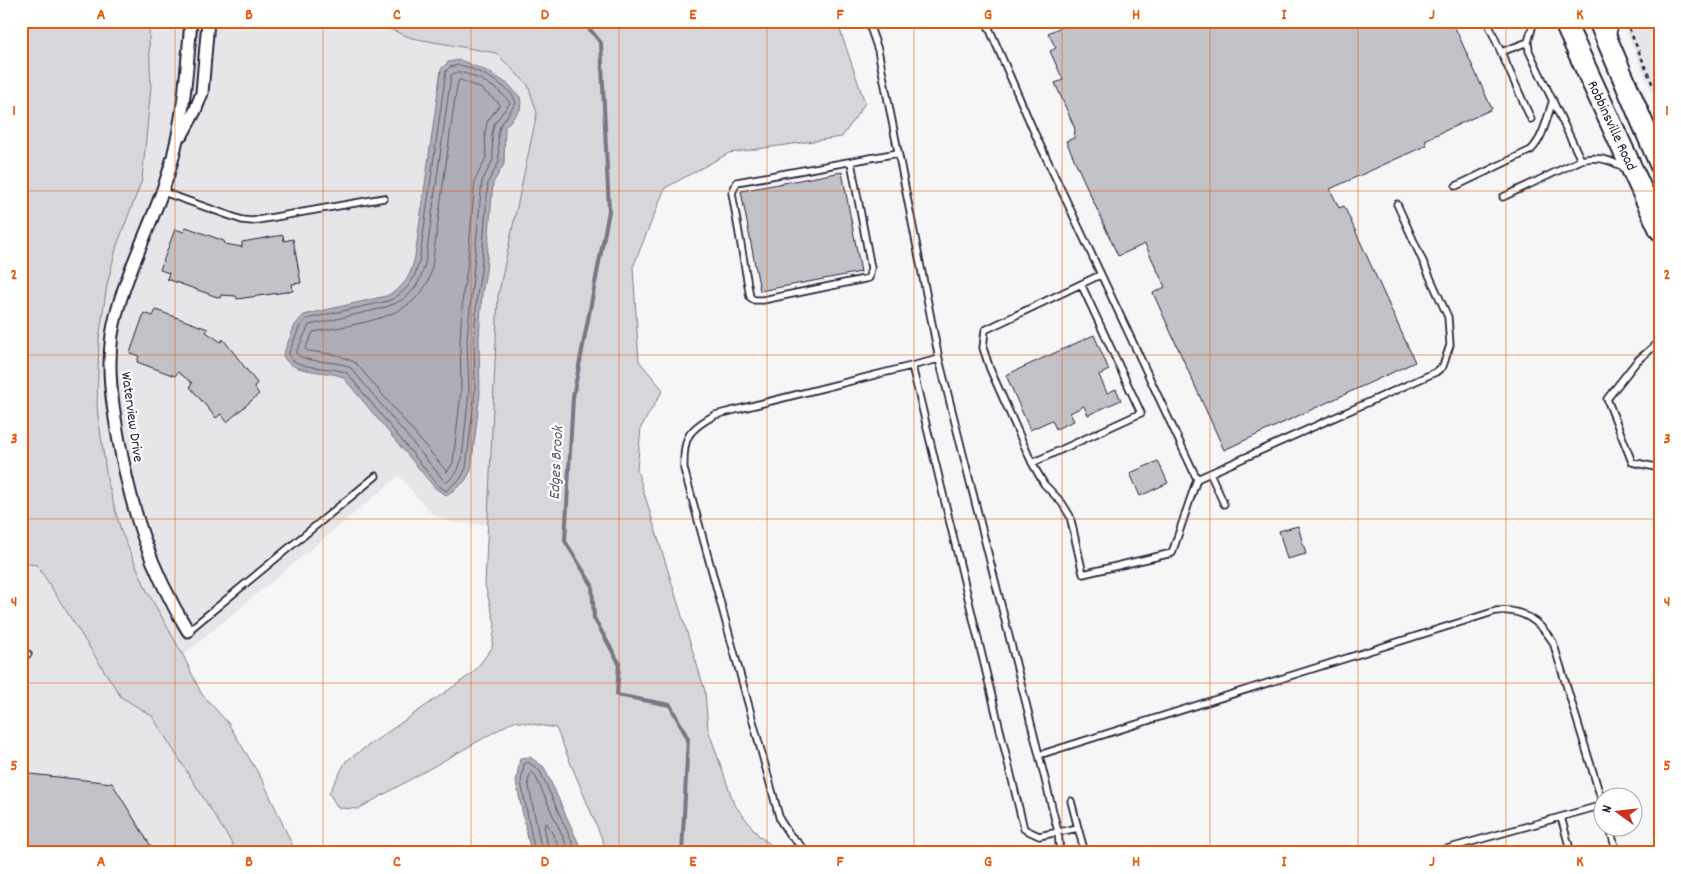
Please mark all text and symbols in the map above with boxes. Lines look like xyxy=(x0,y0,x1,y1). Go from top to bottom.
text: A xyxy=(97,4,106,27)
text: B xyxy=(245,4,253,27)
text: C xyxy=(393,4,401,27)
text: D xyxy=(541,4,550,27)
text: E xyxy=(689,4,697,27)
text: F xyxy=(836,4,844,27)
text: G xyxy=(984,4,992,27)
text: H xyxy=(1132,4,1140,27)
text: I xyxy=(1282,4,1288,27)
text: J xyxy=(1429,4,1435,27)
text: K xyxy=(1576,4,1584,27)
street label: Robbinsville Road xyxy=(1580,77,1642,175)
text: 1 xyxy=(12,100,16,123)
text: 1 xyxy=(1665,100,1669,123)
text: 2 xyxy=(11,264,18,287)
text: 2 xyxy=(1664,264,1671,287)
street label: Waterview Drive xyxy=(114,370,148,464)
water label: Edges Brook xyxy=(544,424,570,500)
text: 3 xyxy=(10,428,18,451)
text: 3 xyxy=(1663,428,1671,451)
text: 4 xyxy=(11,591,17,614)
text: 4 xyxy=(1664,591,1670,614)
text: 5 xyxy=(10,755,18,778)
text: 5 xyxy=(1663,755,1671,778)
north arrow xyxy=(1594,786,1644,836)
text: N xyxy=(1597,803,1618,815)
text: A xyxy=(97,851,106,874)
text: B xyxy=(245,851,253,874)
text: C xyxy=(393,851,401,874)
text: D xyxy=(541,851,550,874)
text: E xyxy=(689,851,697,874)
text: F xyxy=(836,851,844,874)
text: G xyxy=(984,851,992,874)
text: H xyxy=(1132,851,1140,874)
text: I xyxy=(1282,851,1288,874)
text: J xyxy=(1429,851,1435,874)
text: K xyxy=(1576,851,1584,874)

